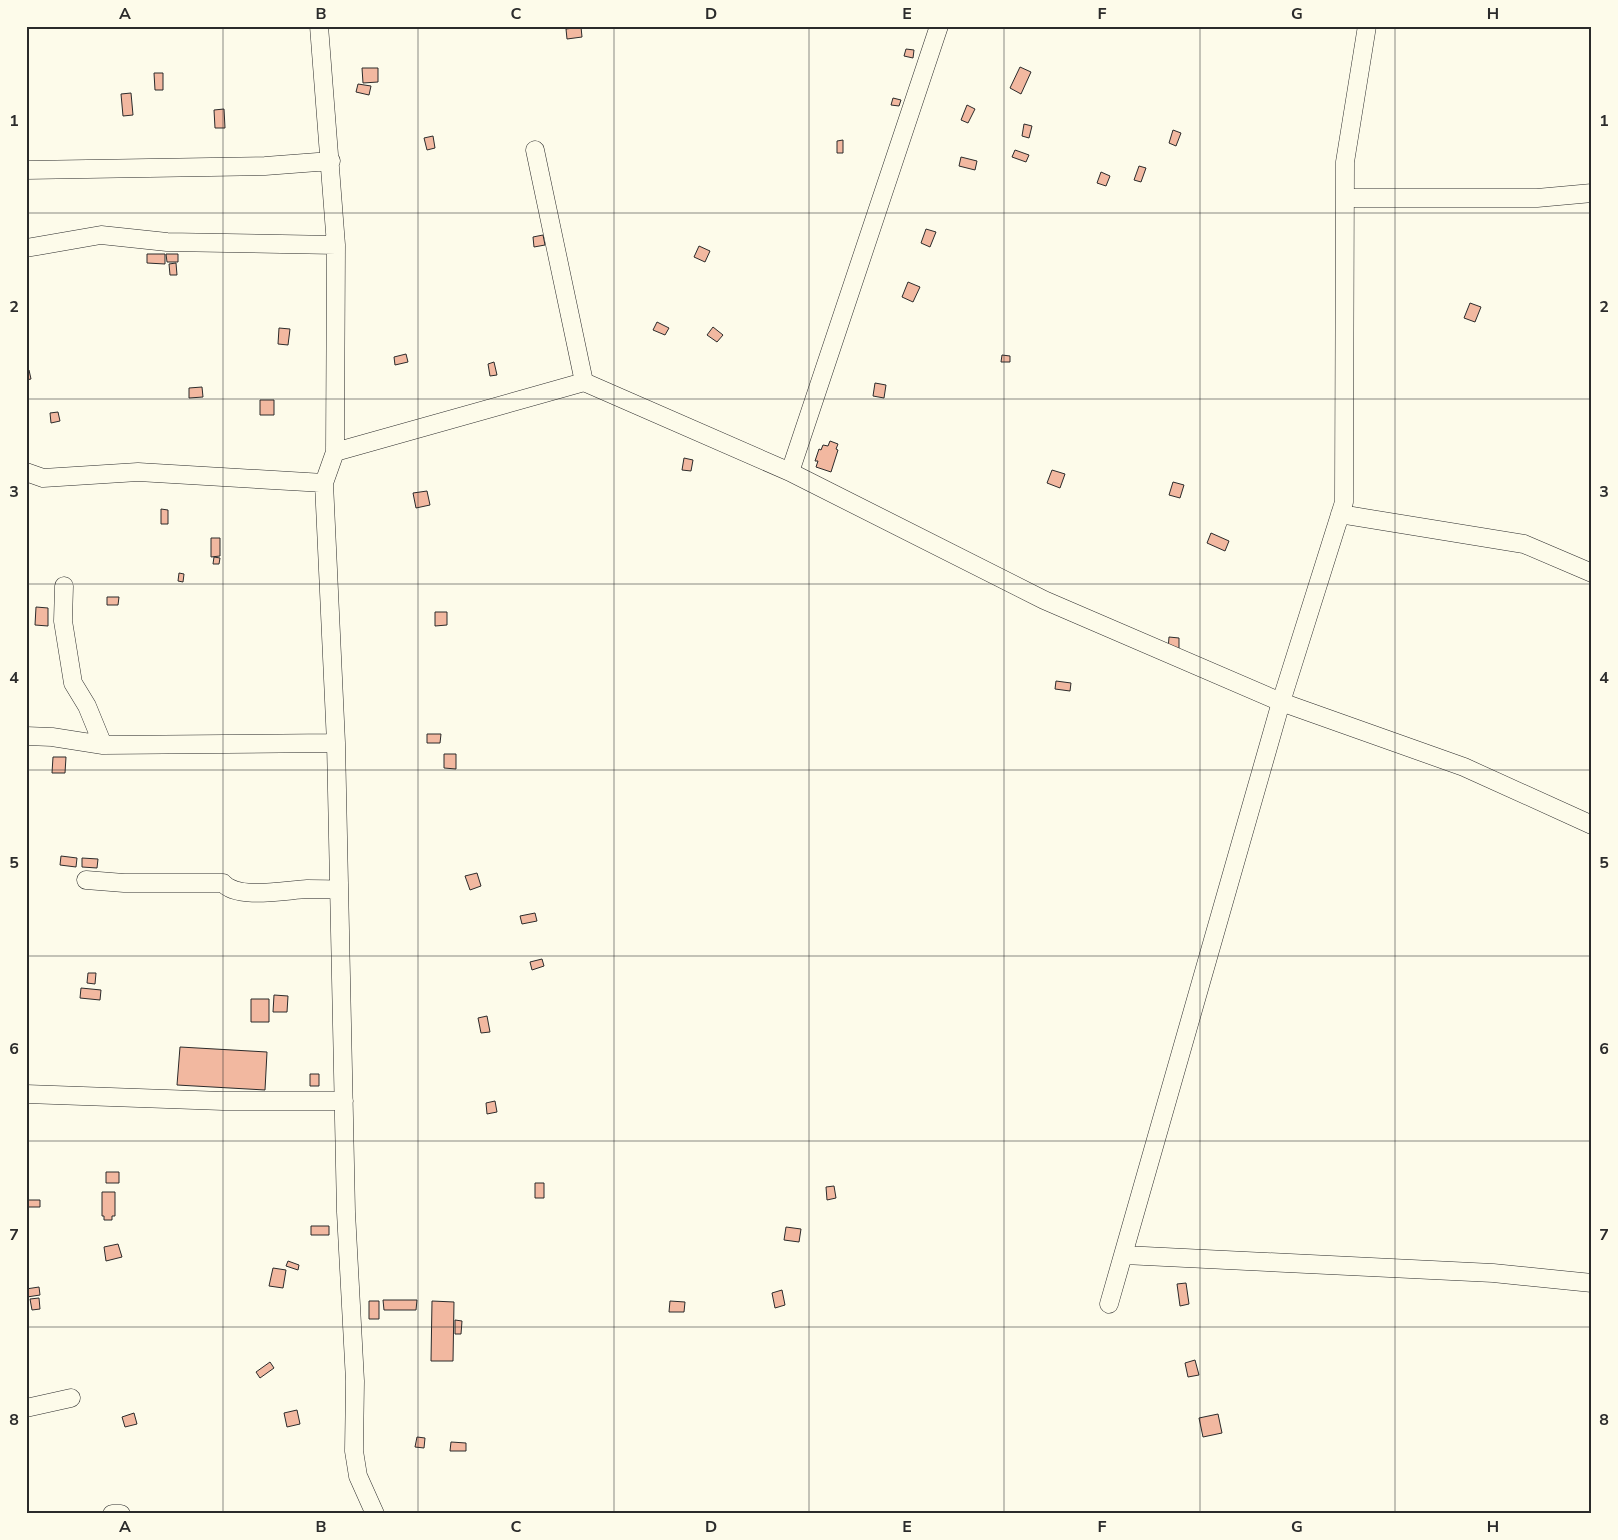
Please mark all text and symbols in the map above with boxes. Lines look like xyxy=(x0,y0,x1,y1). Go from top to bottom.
text: A xyxy=(119,3,131,25)
text: B xyxy=(315,3,327,25)
text: C xyxy=(511,3,522,25)
text: D xyxy=(705,3,717,25)
text: E xyxy=(902,3,912,25)
text: F xyxy=(1098,3,1107,25)
text: G xyxy=(1291,3,1303,25)
text: H xyxy=(1487,3,1499,25)
text: 1 xyxy=(9,110,19,132)
text: 1 xyxy=(1599,110,1609,132)
text: 2 xyxy=(9,296,19,318)
text: 2 xyxy=(1599,296,1609,318)
text: 3 xyxy=(9,481,19,503)
text: 3 xyxy=(1599,481,1609,503)
text: 4 xyxy=(9,667,19,689)
text: 4 xyxy=(1599,667,1609,689)
text: 5 xyxy=(9,852,19,874)
text: 5 xyxy=(1599,852,1609,874)
text: 6 xyxy=(9,1038,19,1060)
text: 6 xyxy=(1599,1038,1609,1060)
text: 7 xyxy=(9,1224,19,1246)
text: 7 xyxy=(1599,1224,1609,1246)
text: 8 xyxy=(9,1409,19,1431)
text: 8 xyxy=(1599,1409,1609,1431)
text: A xyxy=(119,1516,131,1538)
text: B xyxy=(315,1516,327,1538)
text: C xyxy=(511,1516,522,1538)
text: D xyxy=(705,1516,717,1538)
text: E xyxy=(902,1516,912,1538)
text: F xyxy=(1098,1516,1107,1538)
text: G xyxy=(1291,1516,1303,1538)
text: H xyxy=(1487,1516,1499,1538)

